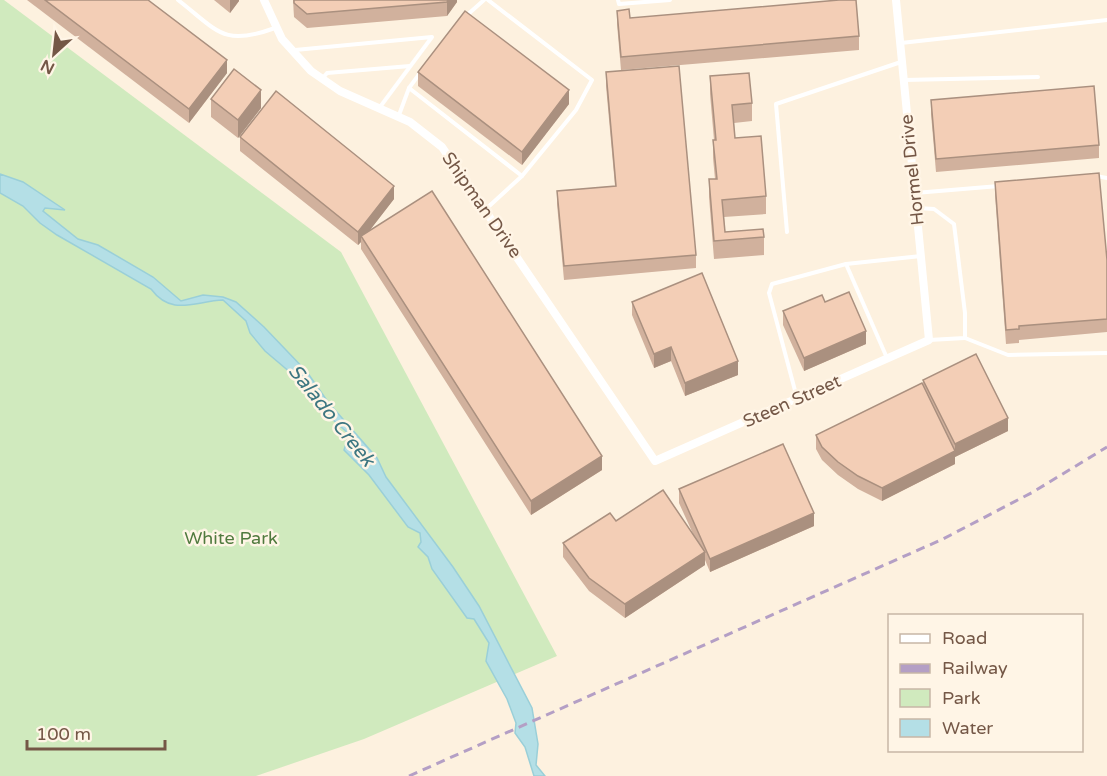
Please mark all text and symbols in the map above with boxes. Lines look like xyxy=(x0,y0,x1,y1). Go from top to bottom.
north arrow xyxy=(24,24,84,84)
text: N xyxy=(37,55,58,78)
street label: Hormel Drive xyxy=(895,113,929,227)
street label: Shipman Drive xyxy=(437,148,527,262)
water label: Salado Creek xyxy=(283,360,381,473)
street label: Steen Street xyxy=(740,370,845,432)
park label: White Park xyxy=(184,527,278,549)
legend xyxy=(888,614,1083,752)
text: Road xyxy=(942,627,987,649)
text: Railway xyxy=(942,657,1008,679)
text: Park xyxy=(942,687,981,709)
scale bar xyxy=(27,713,165,751)
text: Water xyxy=(942,717,993,739)
text: 100 m xyxy=(36,723,91,745)

